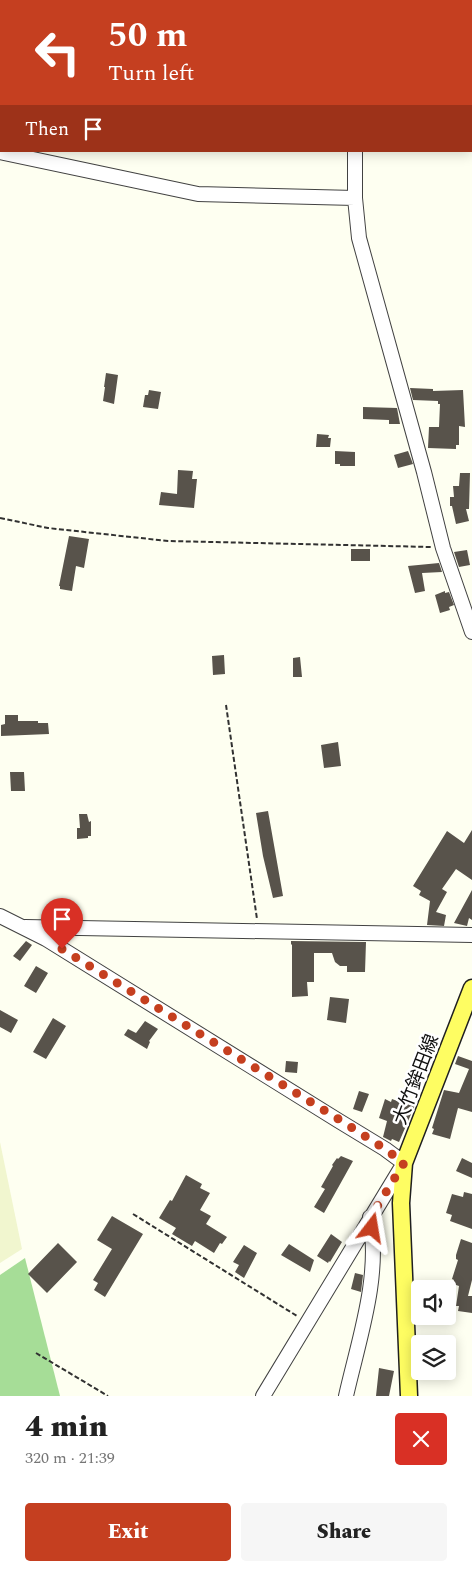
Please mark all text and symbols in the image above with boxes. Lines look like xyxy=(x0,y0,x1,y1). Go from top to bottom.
text: 50 m xyxy=(108,9,188,62)
icon: left xyxy=(25,20,90,85)
text: Turn left xyxy=(108,57,194,90)
text: Then xyxy=(25,115,69,144)
icon: arrive xyxy=(79,115,107,143)
pin xyxy=(41,898,83,949)
icon: arrive xyxy=(48,905,76,933)
street label: 大竹鉾田線 xyxy=(386,1030,447,1129)
position arrow xyxy=(345,1201,397,1253)
map controls xyxy=(411,1280,456,1380)
button: sound xyxy=(411,1280,456,1325)
button: layers xyxy=(411,1335,456,1380)
text: 4 min xyxy=(25,1404,108,1450)
button: close xyxy=(395,1413,447,1465)
text: 320 m · 21:39 xyxy=(25,1446,115,1470)
button: Exit xyxy=(25,1503,231,1561)
button: Share xyxy=(241,1503,447,1561)

